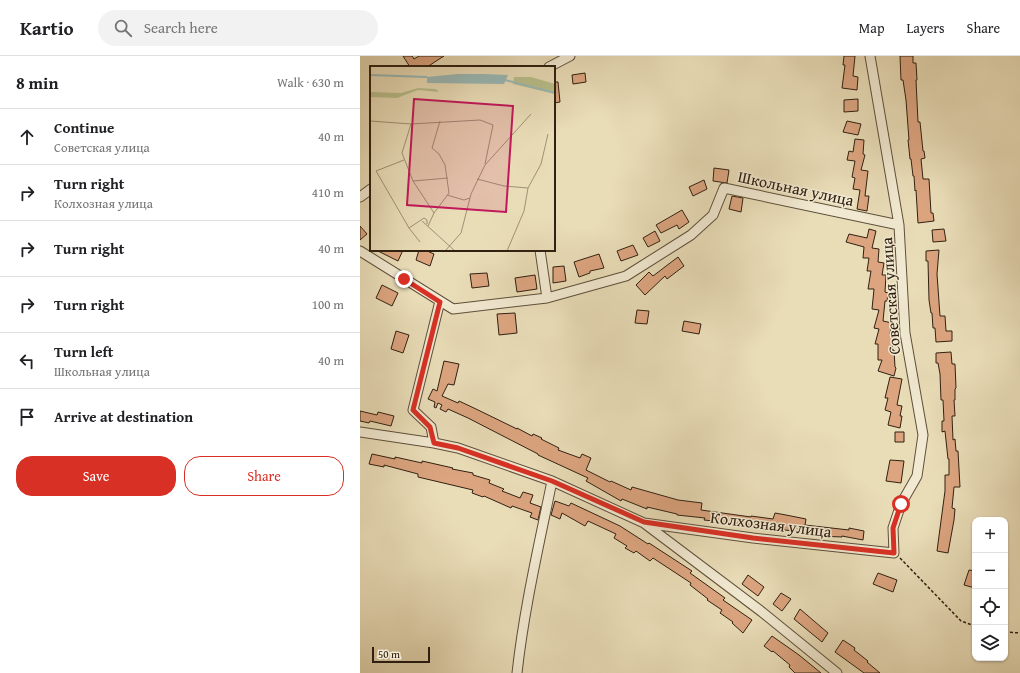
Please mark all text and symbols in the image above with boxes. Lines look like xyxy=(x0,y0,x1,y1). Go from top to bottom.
search box xyxy=(98,10,378,46)
text: Kartio xyxy=(20,14,74,42)
icon: search xyxy=(112,17,134,39)
text: Search here xyxy=(144,17,218,38)
text: Map xyxy=(859,18,885,38)
text: Layers xyxy=(907,18,945,38)
text: Share xyxy=(967,18,1000,38)
inset map xyxy=(370,66,555,251)
text: 8 min xyxy=(16,70,58,95)
text: Walk · 630 m xyxy=(277,73,344,92)
text: Continue xyxy=(54,117,115,138)
icon: ahead xyxy=(16,126,38,148)
text: 40 m xyxy=(318,127,344,146)
text: Советская улица xyxy=(54,138,150,157)
street label: Школьная улица xyxy=(736,164,857,212)
text: Turn right xyxy=(54,173,125,194)
icon: right xyxy=(16,182,38,204)
text: 410 m xyxy=(312,183,344,202)
text: Колхозная улица xyxy=(54,194,153,213)
street label: Советская улица xyxy=(874,236,906,356)
icon: right xyxy=(16,238,38,260)
text: Turn right xyxy=(54,238,125,259)
text: 40 m xyxy=(318,239,344,258)
route end xyxy=(395,270,413,288)
icon: right xyxy=(16,294,38,316)
text: Turn right xyxy=(54,294,125,315)
text: 100 m xyxy=(312,295,344,314)
text: Turn left xyxy=(54,341,113,362)
icon: left xyxy=(16,350,38,372)
text: 40 m xyxy=(318,351,344,370)
text: Школьная улица xyxy=(54,362,150,381)
icon: arrive xyxy=(16,406,38,428)
text: Arrive at destination xyxy=(54,406,193,427)
button: Save xyxy=(16,456,176,496)
button: Share xyxy=(184,456,344,496)
route start xyxy=(892,495,910,513)
street label: Колхозная улица xyxy=(709,505,833,543)
map controls xyxy=(972,517,1008,661)
button: + xyxy=(972,517,1008,553)
button: − xyxy=(972,553,1008,589)
button: locate xyxy=(972,589,1008,625)
button: layers xyxy=(972,625,1008,661)
scale bar xyxy=(372,645,430,664)
text: 50 m xyxy=(378,646,400,662)

